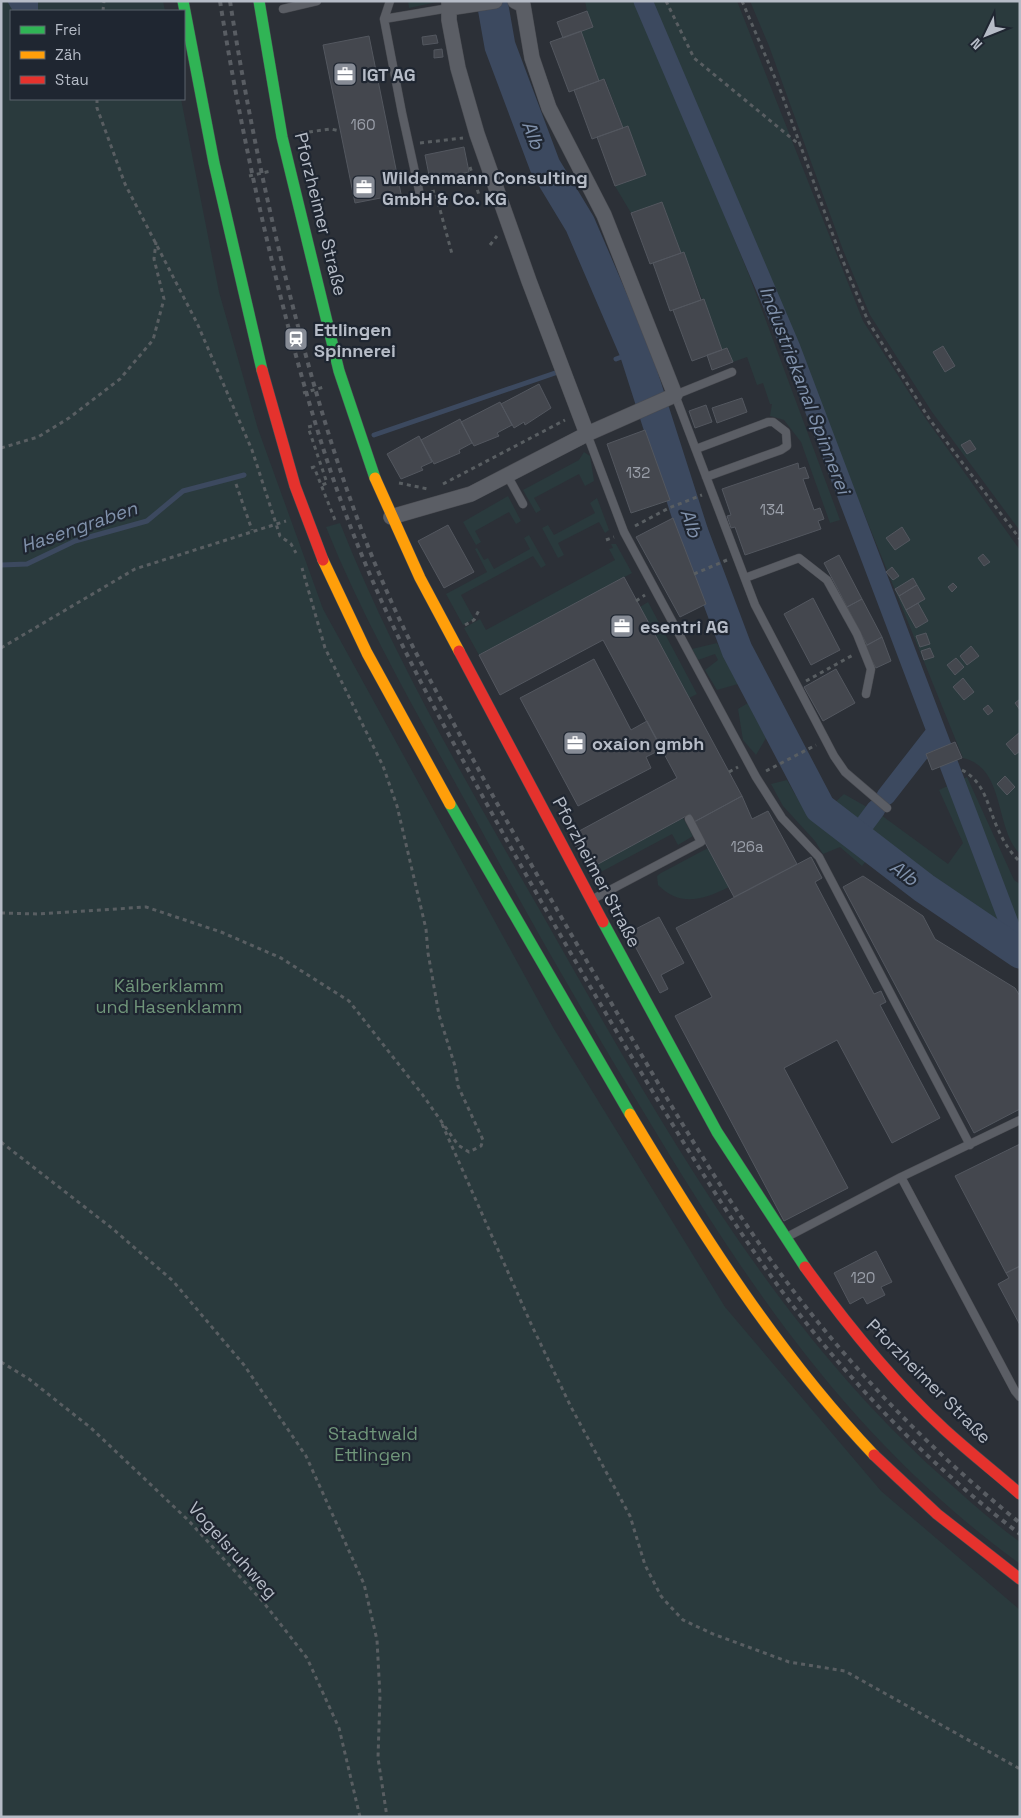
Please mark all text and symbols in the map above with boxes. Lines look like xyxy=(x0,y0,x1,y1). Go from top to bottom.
legend xyxy=(10,10,185,100)
north arrow xyxy=(961,10,1011,60)
text: Frei xyxy=(55,20,81,39)
text: N xyxy=(967,34,986,53)
text: Zäh xyxy=(55,45,81,64)
office icon: IGT AG xyxy=(332,61,358,87)
place label: IGT AG xyxy=(362,63,416,86)
text: Stau xyxy=(55,70,89,89)
house number: 160 xyxy=(350,115,376,134)
water label: Alb xyxy=(516,117,550,154)
street label: Pforzheimer Straße xyxy=(290,130,352,298)
place label: Wildenmann Consulting GmbH & Co. KG xyxy=(382,166,588,210)
office icon: Wildenmann Consulting GmbH & Co. KG xyxy=(351,174,377,200)
water label: Industriekanal Spinnerei xyxy=(754,283,857,500)
place label: Ettlingen Spinnerei xyxy=(314,318,396,362)
station icon: Ettlingen Spinnerei xyxy=(283,326,309,352)
house number: 132 xyxy=(626,463,650,482)
water label: Hasengraben xyxy=(18,495,141,559)
house number: 134 xyxy=(760,500,784,519)
water label: Alb xyxy=(674,505,708,541)
office icon: esentri AG xyxy=(609,613,635,639)
place label: esentri AG xyxy=(640,615,729,638)
office icon: oxaion gmbh xyxy=(562,730,588,756)
place label: oxaion gmbh xyxy=(592,732,704,755)
street label: Pforzheimer Straße xyxy=(548,793,646,951)
house number: 126a xyxy=(730,837,764,856)
water label: Alb xyxy=(885,854,924,892)
park label: Kälberklamm und Hasenklamm xyxy=(96,974,242,1018)
house number: 120 xyxy=(851,1268,875,1287)
street label: Pforzheimer Straße xyxy=(862,1314,996,1448)
park label: Stadtwald Ettlingen xyxy=(328,1422,418,1466)
street label: Vogelsruhweg xyxy=(183,1497,283,1603)

